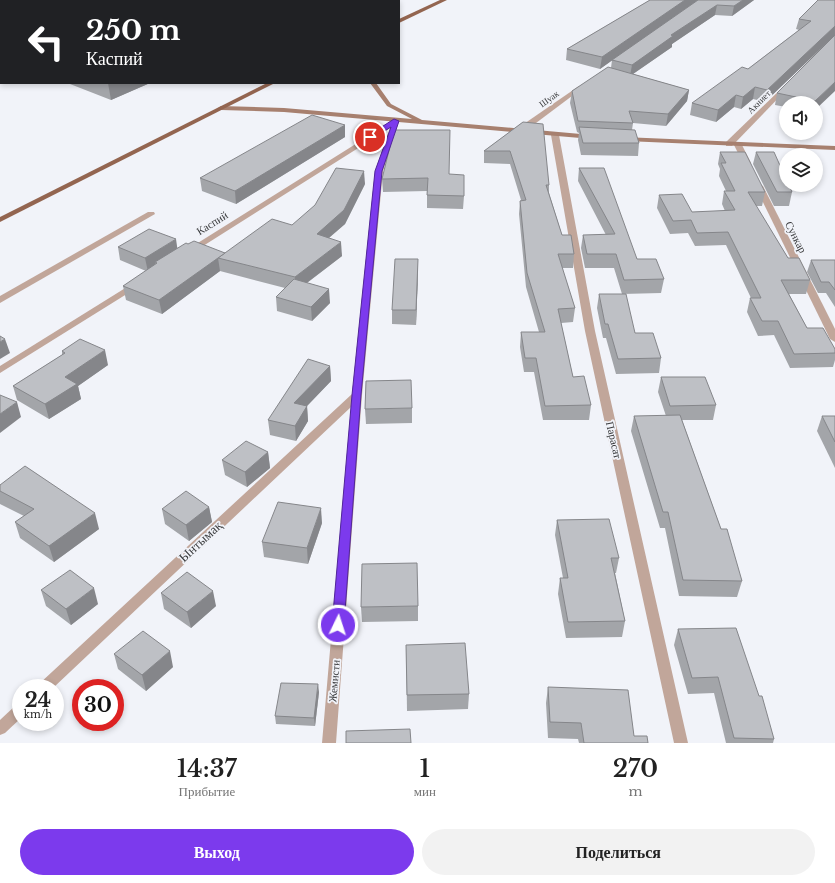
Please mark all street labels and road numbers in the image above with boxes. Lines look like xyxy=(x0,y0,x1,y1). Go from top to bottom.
street label: Шуак xyxy=(537,87,561,109)
street label: Акниет xyxy=(745,88,773,116)
street label: Каспий xyxy=(194,208,230,238)
street label: Сункар xyxy=(782,219,810,256)
street label: Парасат xyxy=(603,420,625,460)
street label: Ынтымақ xyxy=(175,517,226,566)
street label: Жемисти xyxy=(325,659,343,703)

